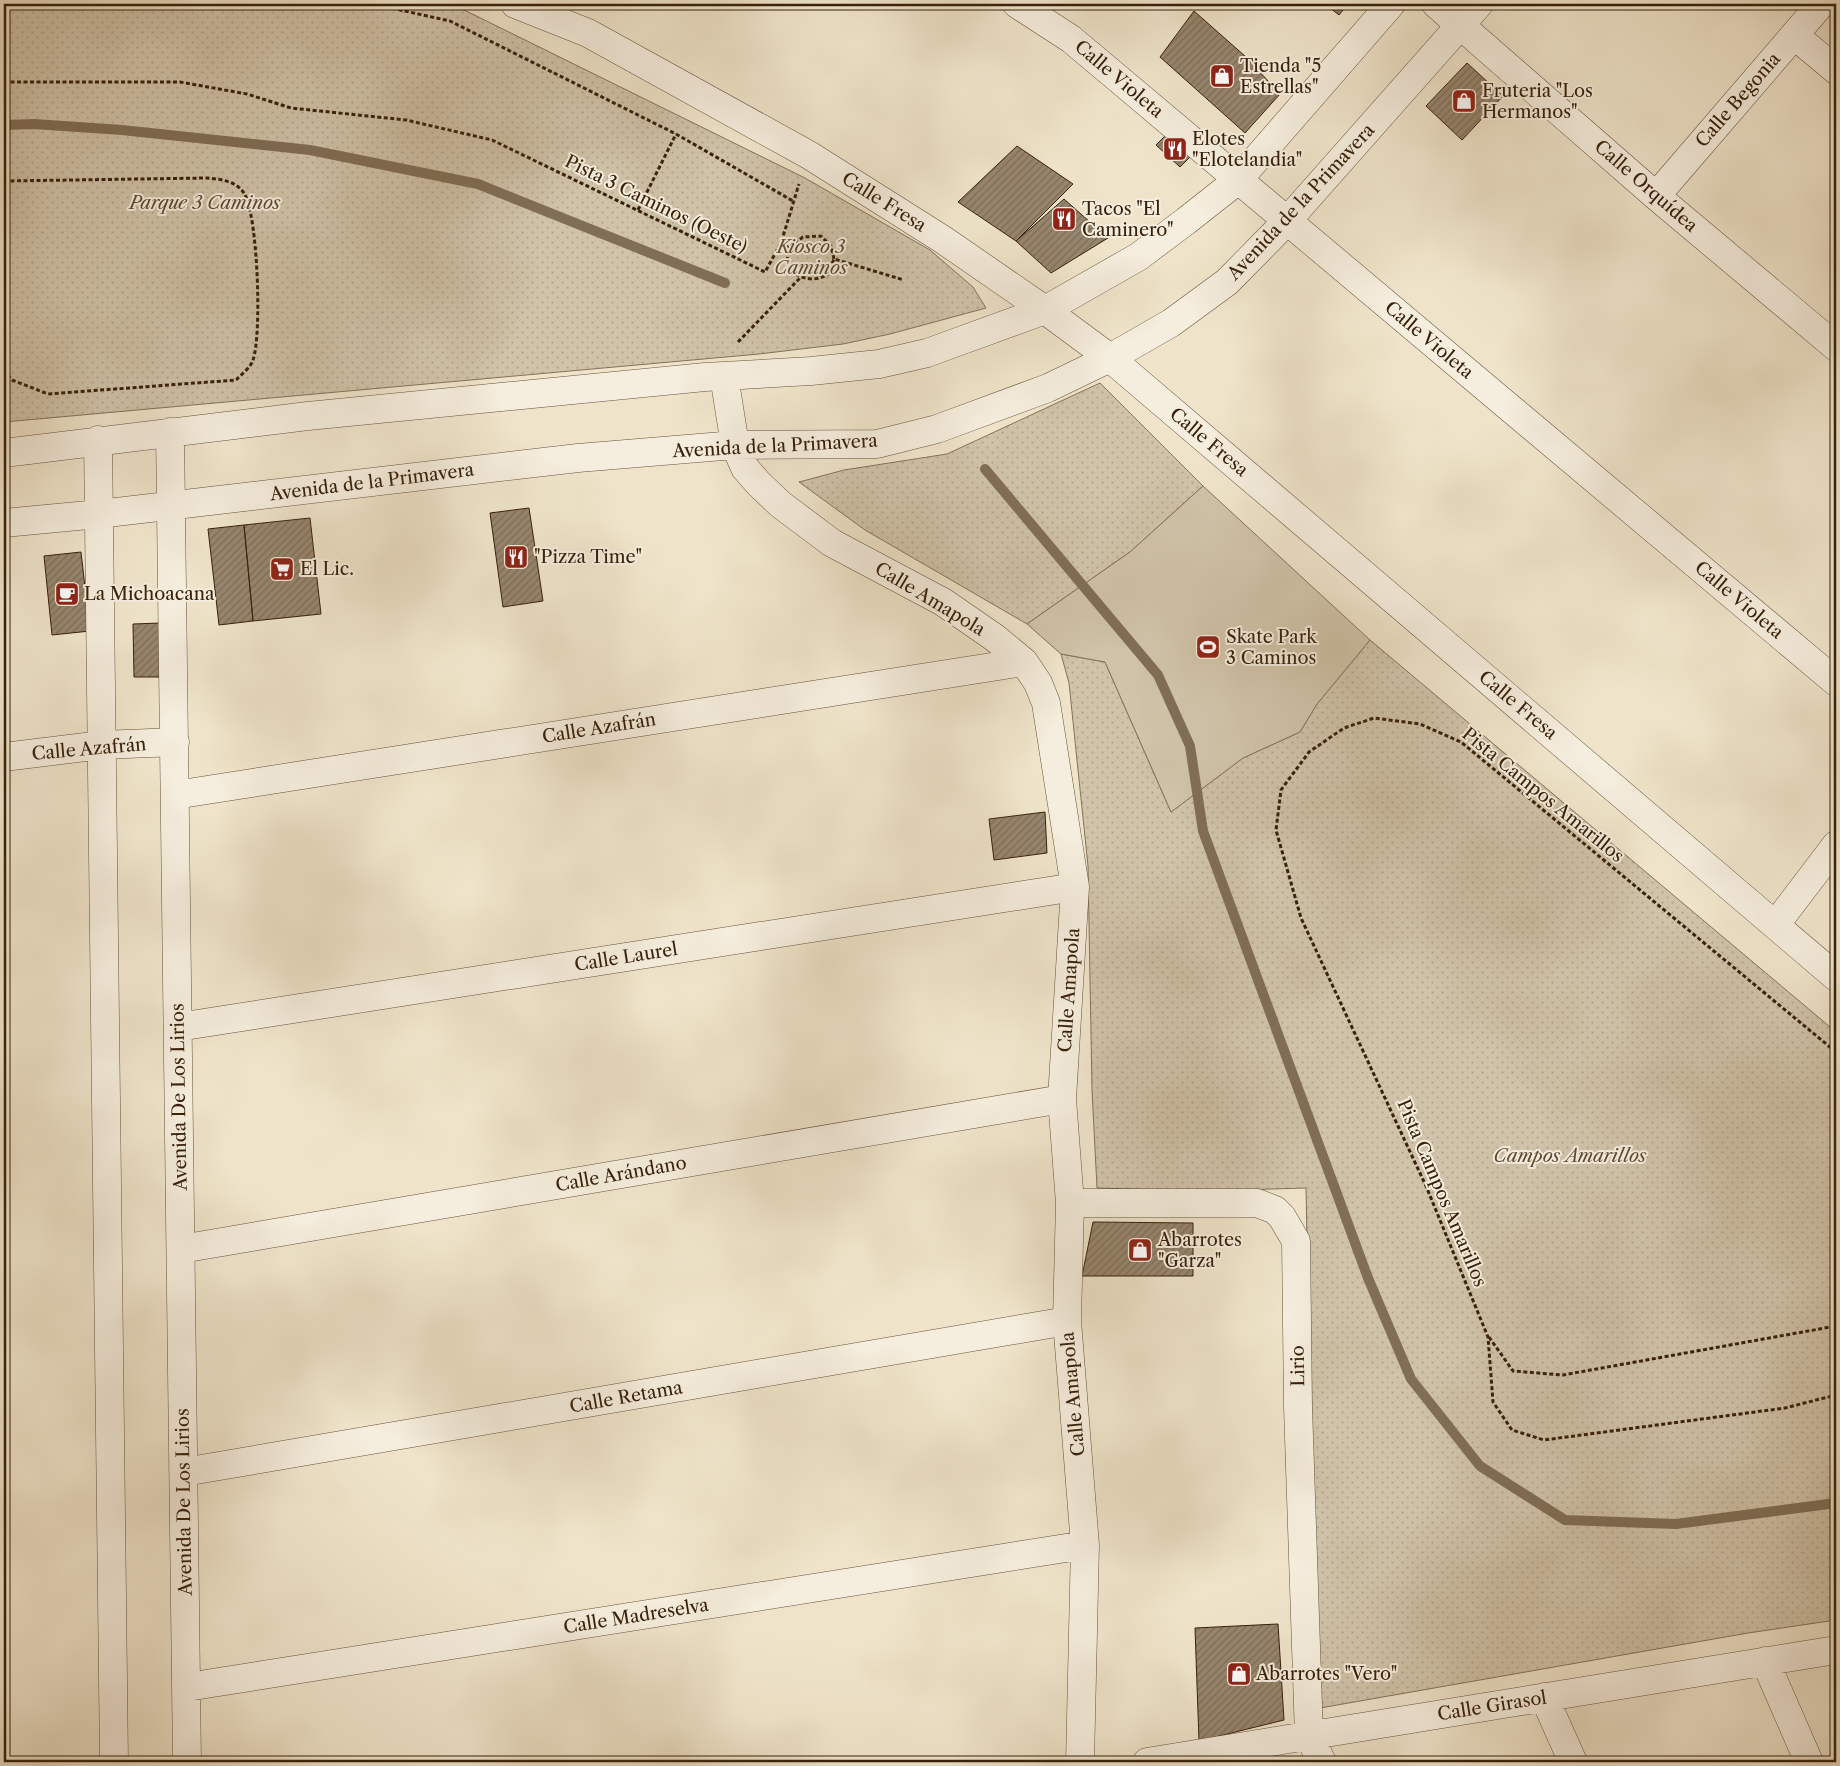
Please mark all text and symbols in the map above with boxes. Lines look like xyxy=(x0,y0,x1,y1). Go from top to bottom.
street label: Calle Violeta xyxy=(1070,36,1168,123)
street label: Calle Begonia xyxy=(1691,48,1785,152)
place label: Tienda "5 Estrellas" xyxy=(1240,55,1321,98)
shop icon: Tienda "5 Estrellas" xyxy=(1209,63,1235,89)
place label: Fruteria "Los Hermanos" xyxy=(1482,80,1593,123)
shop icon: Fruteria "Los Hermanos" xyxy=(1451,88,1477,114)
street label: Avenida de la Primavera xyxy=(1222,119,1380,285)
place label: Elotes "Elotelandia" xyxy=(1192,128,1302,171)
street label: Calle Orquídea xyxy=(1590,135,1702,237)
restaurant icon: Elotes "Elotelandia" xyxy=(1162,136,1188,162)
street label: Pista 3 Caminos (Oeste) xyxy=(561,150,751,258)
street label: Calle Fresa xyxy=(838,167,931,237)
park label: Parque 3 Caminos xyxy=(128,192,281,214)
place label: Tacos "El Caminero" xyxy=(1082,198,1174,241)
restaurant icon: Tacos "El Caminero" xyxy=(1051,206,1077,232)
park label: Kiosco 3 Caminos xyxy=(774,236,848,279)
street label: Calle Violeta xyxy=(1380,297,1478,384)
street label: Calle Fresa xyxy=(1165,403,1253,481)
street label: Avenida de la Primavera xyxy=(671,430,879,462)
street label: Avenida de la Primavera xyxy=(268,458,476,506)
restaurant icon: "Pizza Time" xyxy=(503,544,529,570)
place label: "Pizza Time" xyxy=(534,546,642,568)
supermarket icon: El Lic. xyxy=(269,556,295,582)
street label: Calle Amapola xyxy=(871,557,990,641)
street label: Calle Violeta xyxy=(1690,557,1788,644)
place label: El Lic. xyxy=(300,558,354,580)
cafe icon: La Michoacana xyxy=(54,581,80,607)
place label: La Michoacana xyxy=(84,583,215,605)
place label: Skate Park 3 Caminos xyxy=(1226,626,1318,669)
sports icon: Skate Park 3 Caminos xyxy=(1195,634,1221,660)
street label: Calle Fresa xyxy=(1474,666,1562,744)
street label: Calle Azafrán xyxy=(540,708,658,748)
street label: Pista Campos Amarillos xyxy=(1458,723,1628,867)
street label: Calle Azafrán xyxy=(31,733,147,765)
street label: Calle Amapola xyxy=(1054,926,1084,1053)
street label: Calle Laurel xyxy=(573,938,679,976)
street label: Avenida De Los Lirios xyxy=(166,1003,192,1192)
street label: Pista Campos Amarillos xyxy=(1392,1096,1492,1290)
park label: Campos Amarillos xyxy=(1494,1145,1647,1167)
street label: Calle Arándano xyxy=(554,1152,688,1196)
place label: Abarrotes "Garza" xyxy=(1157,1229,1242,1272)
shop icon: Abarrotes "Garza" xyxy=(1127,1237,1153,1263)
street label: Calle Amapola xyxy=(1057,1330,1089,1457)
street label: Lirio xyxy=(1287,1345,1309,1387)
street label: Calle Retama xyxy=(568,1376,685,1418)
street label: Avenida De Los Lirios xyxy=(171,1408,197,1597)
street label: Calle Madreselva xyxy=(562,1594,711,1638)
shop icon: Abarrotes "Vero" xyxy=(1226,1661,1252,1687)
place label: Abarrotes "Vero" xyxy=(1255,1663,1397,1685)
street label: Calle Girasol xyxy=(1436,1687,1548,1725)

